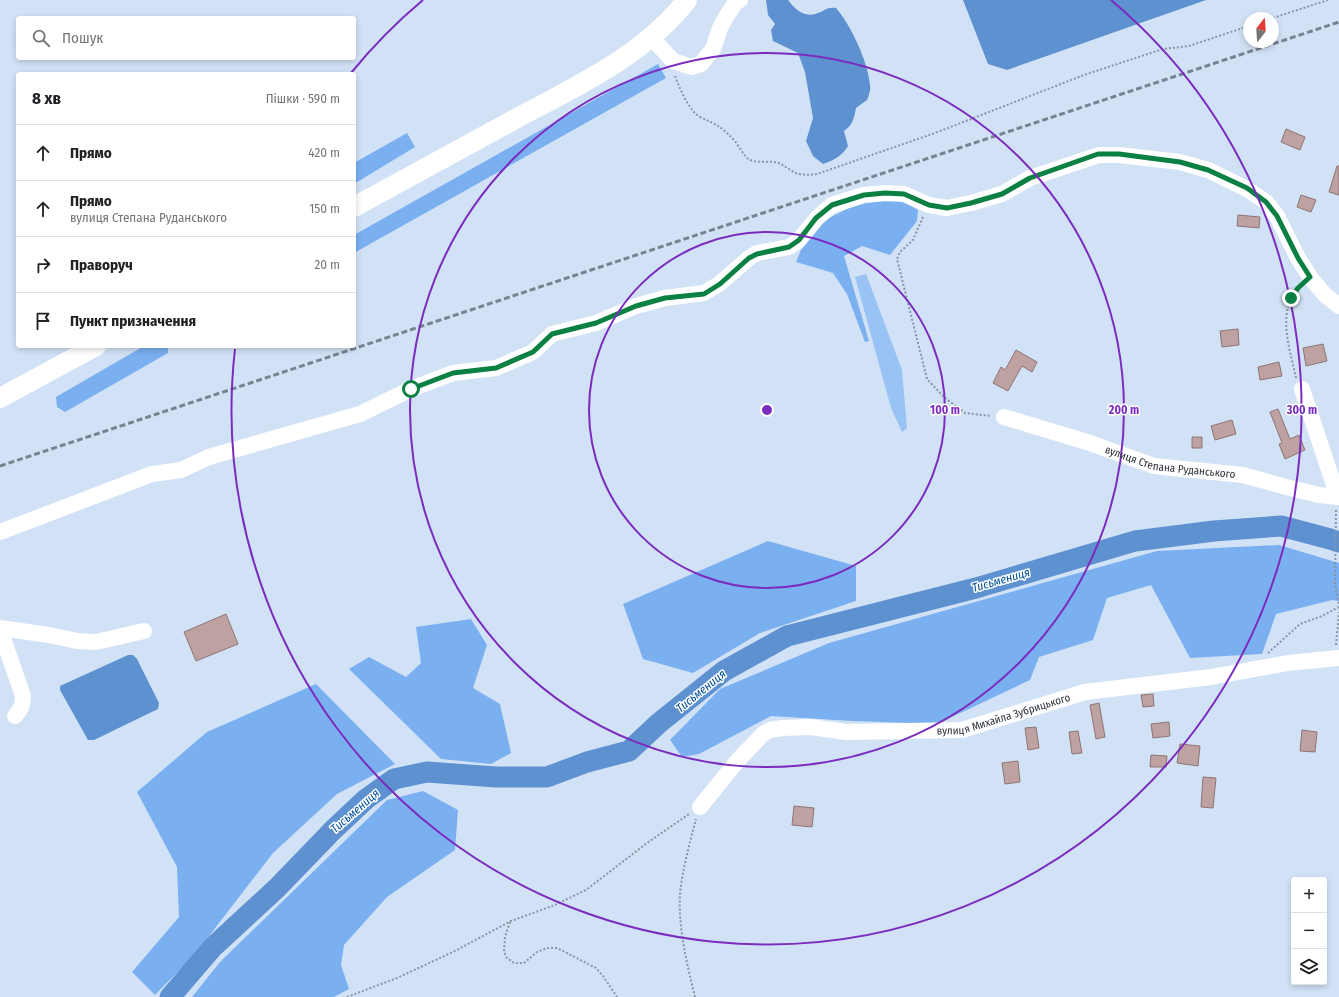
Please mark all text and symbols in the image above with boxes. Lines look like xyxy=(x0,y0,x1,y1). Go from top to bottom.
north arrow xyxy=(1243,12,1279,48)
search box xyxy=(16,16,356,60)
icon: search xyxy=(30,27,52,49)
text: Пошук xyxy=(62,29,103,47)
text: 8 хв xyxy=(32,88,61,109)
text: Пішки · 590 m xyxy=(266,91,340,106)
icon: ahead xyxy=(32,142,54,164)
text: Прямо xyxy=(70,144,112,162)
text: 420 m xyxy=(308,145,340,160)
text: Прямо xyxy=(70,192,112,210)
icon: ahead xyxy=(32,198,54,220)
text: 150 m xyxy=(309,201,340,216)
text: вулиця Степана Руданського xyxy=(70,210,227,225)
icon: right xyxy=(32,254,54,276)
text: Праворуч xyxy=(70,256,133,274)
text: 20 m xyxy=(314,257,340,272)
route end xyxy=(1282,289,1300,307)
icon: arrive xyxy=(32,310,54,332)
text: Пункт призначення xyxy=(70,312,196,330)
route start xyxy=(402,380,420,398)
centre of rings xyxy=(760,403,774,417)
text: 100 m xyxy=(930,403,960,417)
text: 200 m xyxy=(1108,403,1139,417)
text: 300 m xyxy=(1286,403,1317,417)
street label: вулиця Степана Руданського xyxy=(1103,443,1236,481)
water label: Тисьмениця xyxy=(970,565,1032,595)
water label: Тисьмениця xyxy=(673,667,729,715)
street label: вулиця Михайла Зубрицького xyxy=(937,691,1072,737)
water label: Тисьмениця xyxy=(328,786,382,836)
map controls xyxy=(1291,877,1327,985)
button: + xyxy=(1291,877,1327,913)
button: − xyxy=(1291,913,1327,949)
button: layers xyxy=(1291,949,1327,985)

